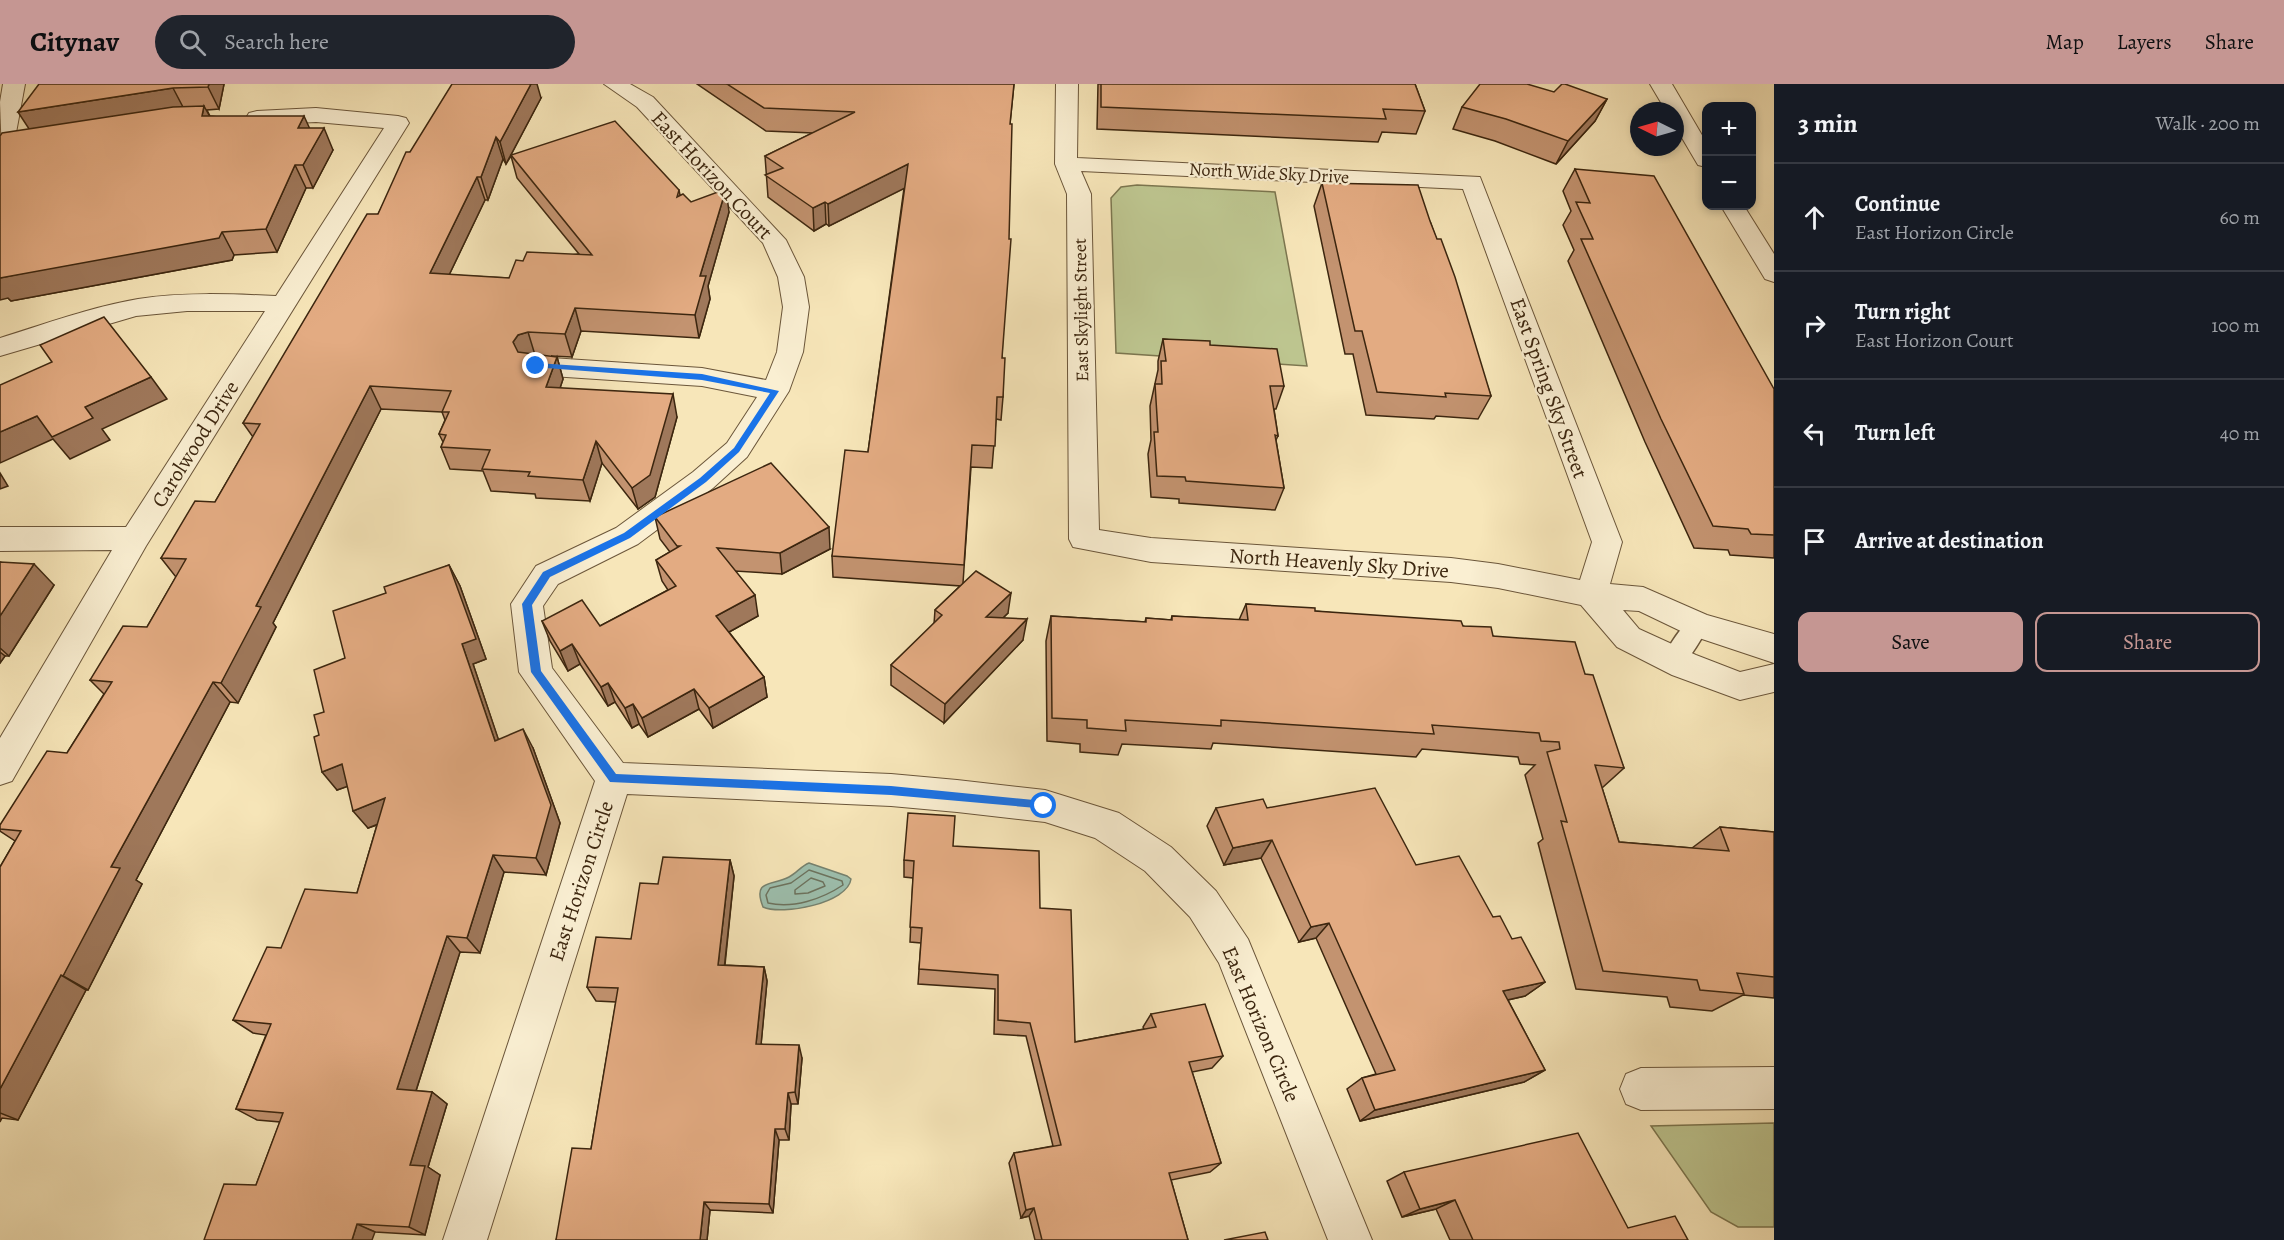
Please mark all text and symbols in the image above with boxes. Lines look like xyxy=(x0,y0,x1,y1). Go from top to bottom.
search box xyxy=(155,15,575,69)
text: Citynav xyxy=(30,23,119,61)
icon: search xyxy=(176,26,209,59)
text: Search here xyxy=(224,27,329,57)
text: Map xyxy=(2045,28,2084,56)
text: Layers xyxy=(2117,28,2172,56)
text: Share xyxy=(2205,28,2254,56)
north arrow xyxy=(1630,102,1684,156)
map controls xyxy=(1702,102,1756,210)
button: + xyxy=(1702,102,1756,156)
street label: East Horizon Court xyxy=(645,105,779,245)
text: 3 min xyxy=(1798,106,1858,141)
text: Walk · 200 m xyxy=(2156,110,2260,137)
button: − xyxy=(1702,156,1756,210)
street label: North Wide Sky Drive xyxy=(1188,157,1350,189)
text: Continue xyxy=(1855,189,1940,219)
icon: ahead xyxy=(1798,201,1831,234)
text: 60 m xyxy=(2220,204,2260,231)
text: East Horizon Circle xyxy=(1855,219,2014,246)
street label: East Skylight Street xyxy=(1068,238,1094,382)
street label: East Spring Sky Street xyxy=(1503,294,1595,482)
text: Turn right xyxy=(1855,297,1951,327)
icon: right xyxy=(1798,309,1831,342)
text: 100 m xyxy=(2211,312,2260,339)
text: East Horizon Court xyxy=(1855,327,2014,354)
route end xyxy=(522,352,548,378)
street label: Carolwood Drive xyxy=(145,375,245,513)
icon: left xyxy=(1798,417,1831,450)
text: Turn left xyxy=(1855,418,1935,448)
text: 40 m xyxy=(2220,420,2260,447)
icon: arrive xyxy=(1798,525,1831,558)
text: Arrive at destination xyxy=(1855,526,2044,556)
street label: North Heavenly Sky Drive xyxy=(1228,541,1450,585)
button: Save xyxy=(1798,612,2023,672)
button: Share xyxy=(2035,612,2260,672)
route start xyxy=(1030,792,1056,818)
street label: East Horizon Circle xyxy=(542,797,620,965)
street label: East Horizon Circle xyxy=(1216,942,1306,1106)

